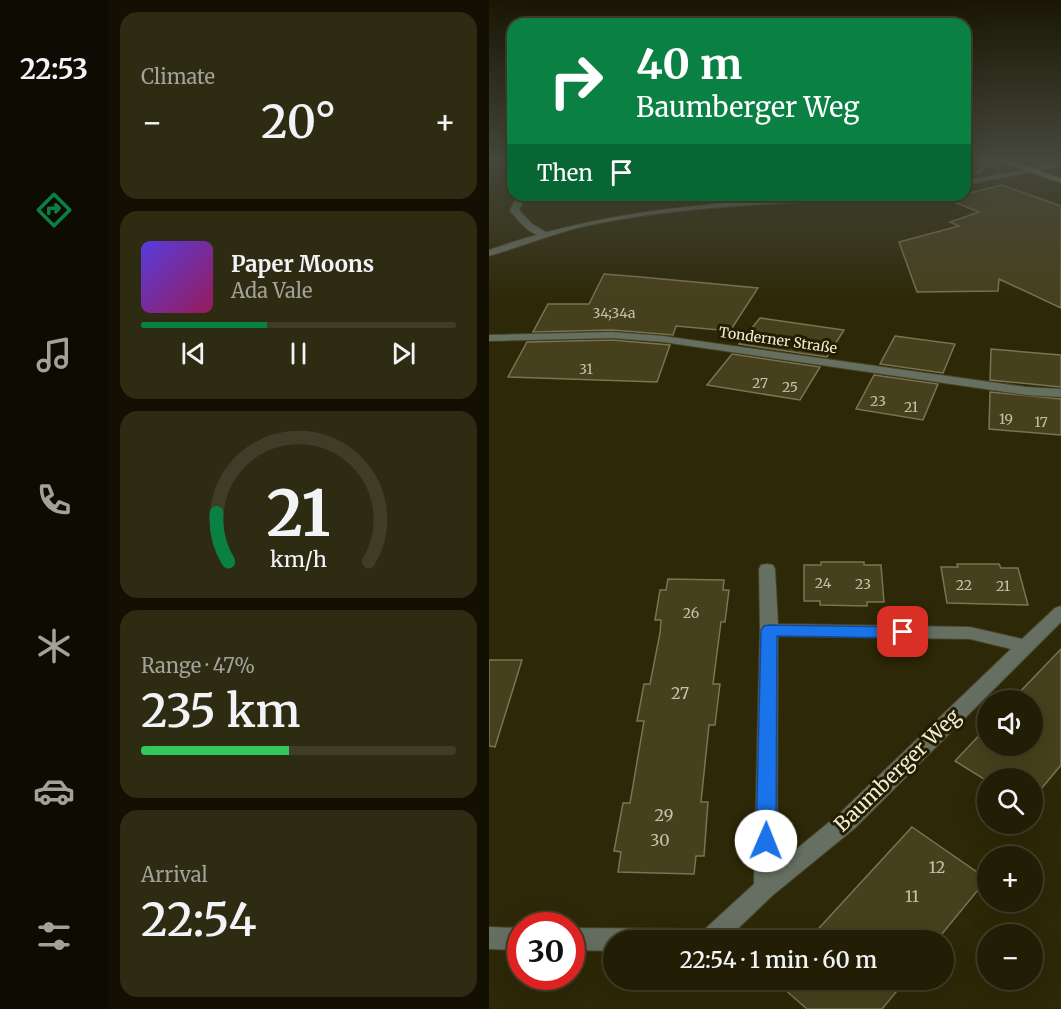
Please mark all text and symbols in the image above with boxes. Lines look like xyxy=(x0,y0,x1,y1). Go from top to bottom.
text: 40 m xyxy=(636,38,742,90)
icon: right xyxy=(537,42,615,120)
text: 22:53 xyxy=(20,52,88,86)
text: Climate xyxy=(141,64,215,89)
text: Baumberger Weg xyxy=(636,90,860,124)
text: 20° xyxy=(261,94,336,150)
text: − xyxy=(141,102,163,143)
text: + xyxy=(434,102,456,143)
icon: arrive xyxy=(605,156,638,189)
text: Then xyxy=(537,159,593,187)
icon: directions xyxy=(33,189,75,231)
text: Paper Moons xyxy=(231,250,374,278)
text: Ada Vale xyxy=(231,278,312,303)
house number: 34;34a xyxy=(593,304,636,322)
street label: Tonderner Straße xyxy=(718,323,838,357)
icon: music xyxy=(33,334,75,376)
icon: previous xyxy=(177,337,210,370)
icon: pause xyxy=(282,337,315,370)
icon: next xyxy=(387,337,420,370)
house number: 31 xyxy=(579,360,593,378)
house number: 27 xyxy=(752,374,768,392)
house number: 25 xyxy=(782,378,798,396)
house number: 23 xyxy=(870,392,886,410)
house number: 21 xyxy=(904,398,918,416)
house number: 19 xyxy=(999,410,1013,428)
house number: 17 xyxy=(1034,413,1048,431)
text: 21 xyxy=(267,475,330,553)
icon: phone xyxy=(33,479,75,521)
text: km/h xyxy=(270,546,327,573)
house number: 24 xyxy=(815,574,832,592)
house number: 23 xyxy=(855,575,871,593)
house number: 22 xyxy=(956,576,972,594)
house number: 21 xyxy=(996,577,1010,595)
house number: 26 xyxy=(683,604,699,622)
pin xyxy=(877,606,928,657)
icon: arrive xyxy=(886,615,919,648)
icon: climate xyxy=(33,625,75,667)
text: Range · 47% xyxy=(141,653,255,678)
text: 235 km xyxy=(141,683,300,739)
house number: 27 xyxy=(671,683,689,703)
map controls xyxy=(977,690,1043,990)
button: sound xyxy=(977,690,1043,756)
street label: Baumberger Weg xyxy=(829,703,965,837)
button: search xyxy=(977,768,1043,834)
icon: car xyxy=(33,770,75,812)
house number: 29 xyxy=(655,805,673,825)
position arrow xyxy=(734,809,798,873)
house number: 30 xyxy=(650,830,670,850)
button: + xyxy=(977,846,1043,912)
house number: 12 xyxy=(929,857,945,877)
text: Arrival xyxy=(141,862,208,887)
house number: 11 xyxy=(905,886,919,906)
text: 22:54 xyxy=(141,892,257,948)
speed limit sign: 30 xyxy=(507,912,585,990)
icon: filters xyxy=(33,915,75,957)
button: − xyxy=(977,924,1043,990)
text: 22:54 · 1 min · 60 m xyxy=(680,946,877,974)

